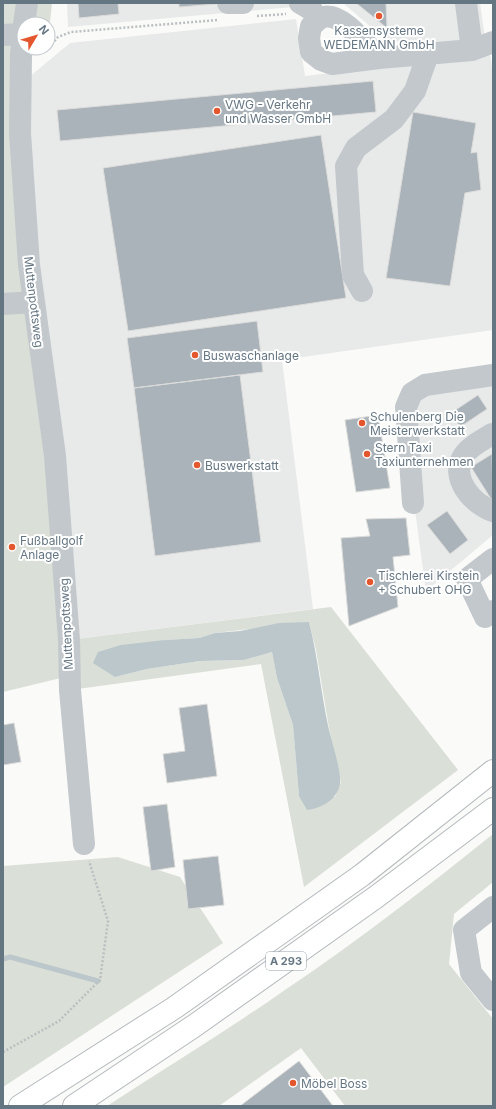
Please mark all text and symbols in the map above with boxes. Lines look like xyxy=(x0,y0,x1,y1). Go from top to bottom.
marker: Kassensysteme WEDEMANN GmbH xyxy=(374,11,384,21)
north arrow xyxy=(16,16,56,56)
text: N xyxy=(36,22,52,37)
place label: Kassensysteme WEDEMANN GmbH xyxy=(323,23,435,52)
place label: VWG - Verkehr und Wasser GmbH xyxy=(225,97,331,126)
marker: VWG - Verkehr und Wasser GmbH xyxy=(212,106,222,116)
street label: Muttenpottsweg xyxy=(21,256,47,348)
place label: Buswaschanlage xyxy=(203,348,299,363)
marker: Buswaschanlage xyxy=(190,350,200,360)
place label: Schulenberg Die Meisterwerkstatt xyxy=(370,409,465,438)
marker: Schulenberg Die Meisterwerkstatt xyxy=(357,418,367,428)
place label: Stern Taxi Taxiunternehmen xyxy=(375,440,474,469)
marker: Stern Taxi Taxiunternehmen xyxy=(362,449,372,459)
place label: Buswerkstatt xyxy=(205,458,279,473)
marker: Buswerkstatt xyxy=(192,460,202,470)
place label: Fußballgolf Anlage xyxy=(20,533,84,562)
marker: Fußballgolf Anlage xyxy=(7,542,17,552)
place label: Tischlerei Kirstein + Schubert OHG xyxy=(378,568,479,597)
marker: Tischlerei Kirstein + Schubert OHG xyxy=(365,577,375,587)
street label: Muttenpottsweg xyxy=(56,578,76,670)
road number: A 293 xyxy=(266,952,306,970)
place label: Möbel Boss xyxy=(301,1076,367,1091)
marker: Möbel Boss xyxy=(288,1078,298,1088)

